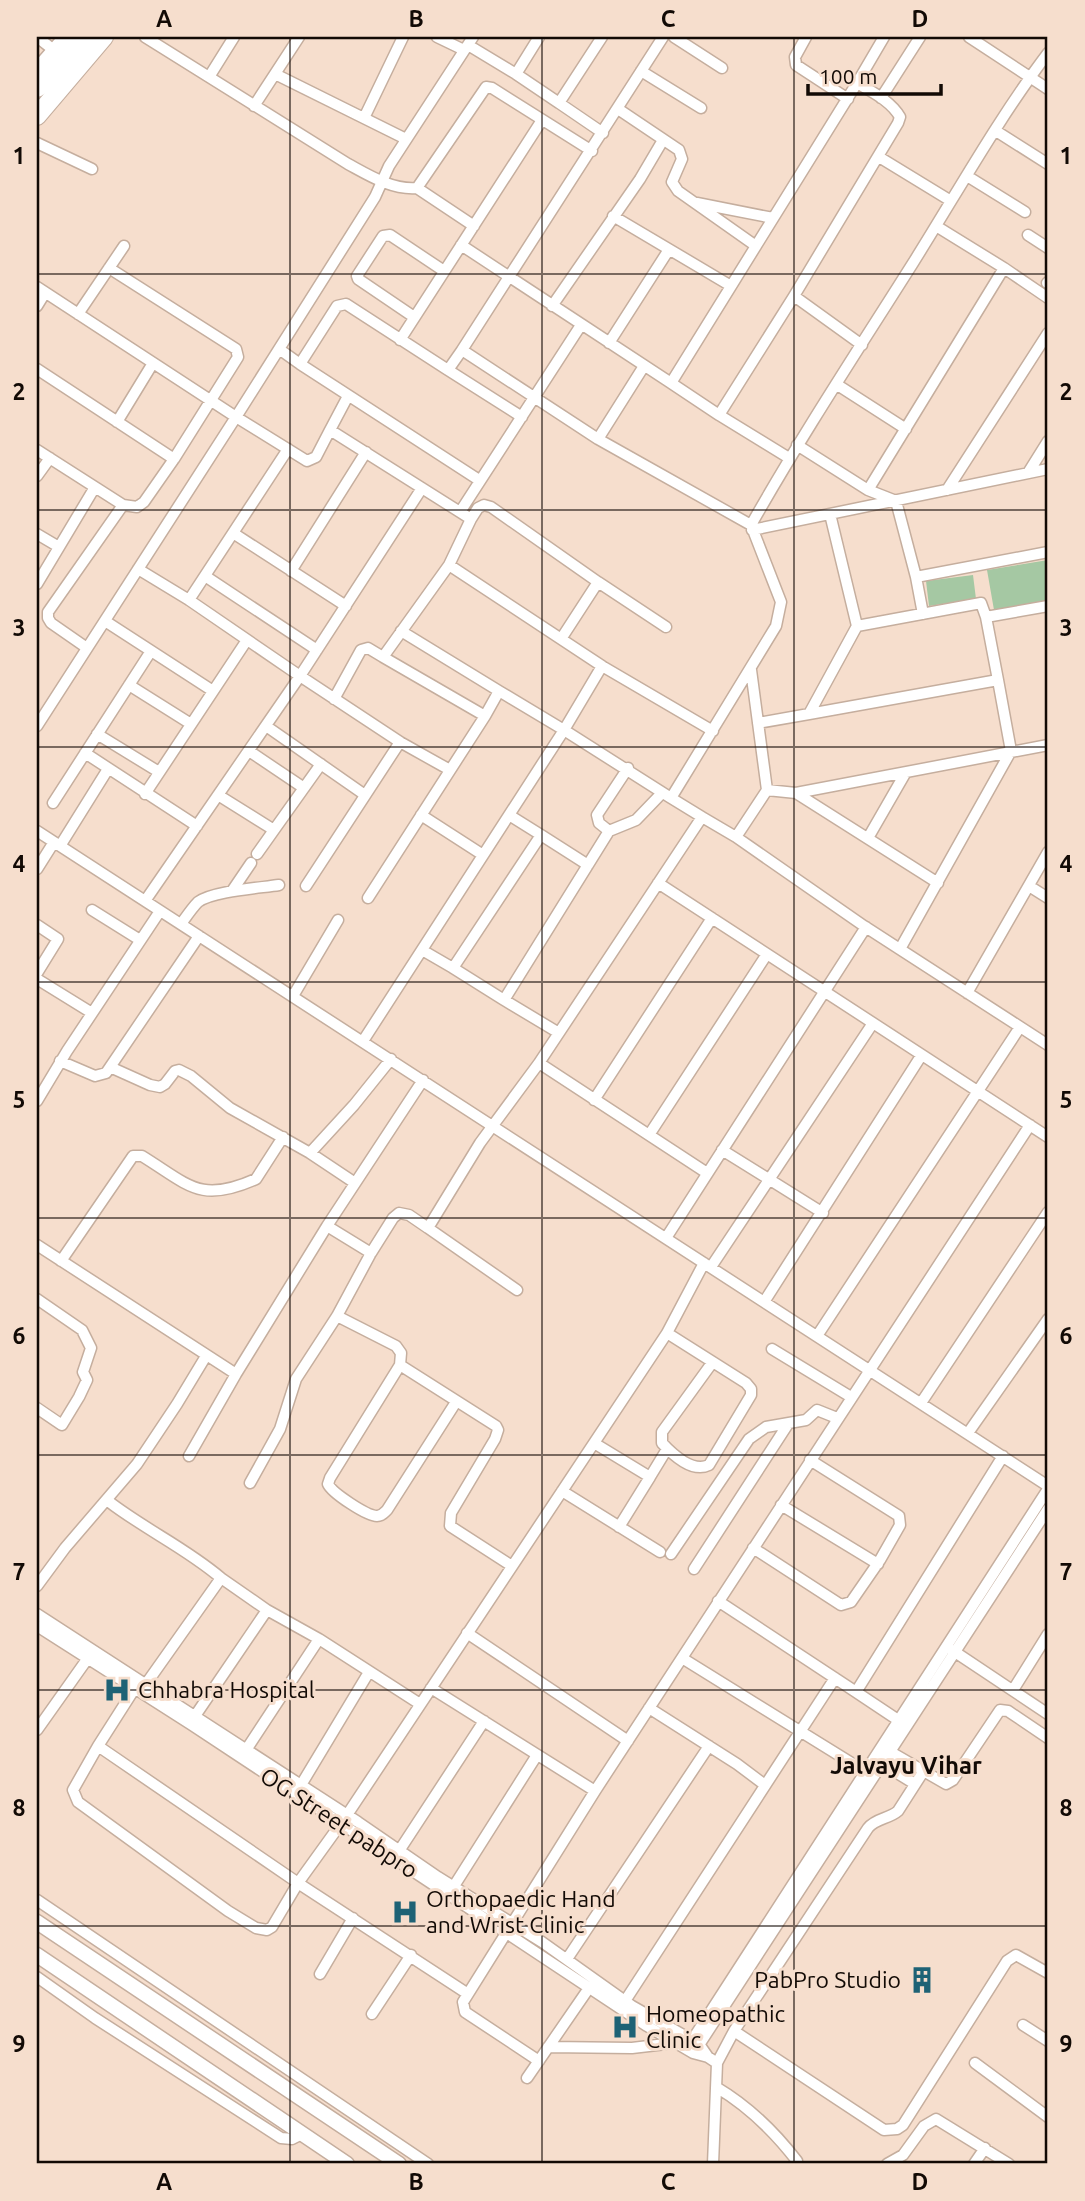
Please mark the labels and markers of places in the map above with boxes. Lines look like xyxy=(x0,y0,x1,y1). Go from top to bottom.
hospital icon: Chhabra Hospital xyxy=(102,1675,132,1705)
place label: Chhabra Hospital xyxy=(138,1677,315,1702)
place label: Orthopaedic Hand and Wrist Clinic xyxy=(426,1886,616,1937)
hospital icon: Orthopaedic Hand and Wrist Clinic xyxy=(390,1897,420,1927)
building icon: PabPro Studio xyxy=(907,1965,937,1995)
place label: PabPro Studio xyxy=(754,1967,901,1992)
place label: Homeopathic Clinic xyxy=(646,2001,786,2052)
hospital icon: Homeopathic Clinic xyxy=(610,2012,640,2042)

